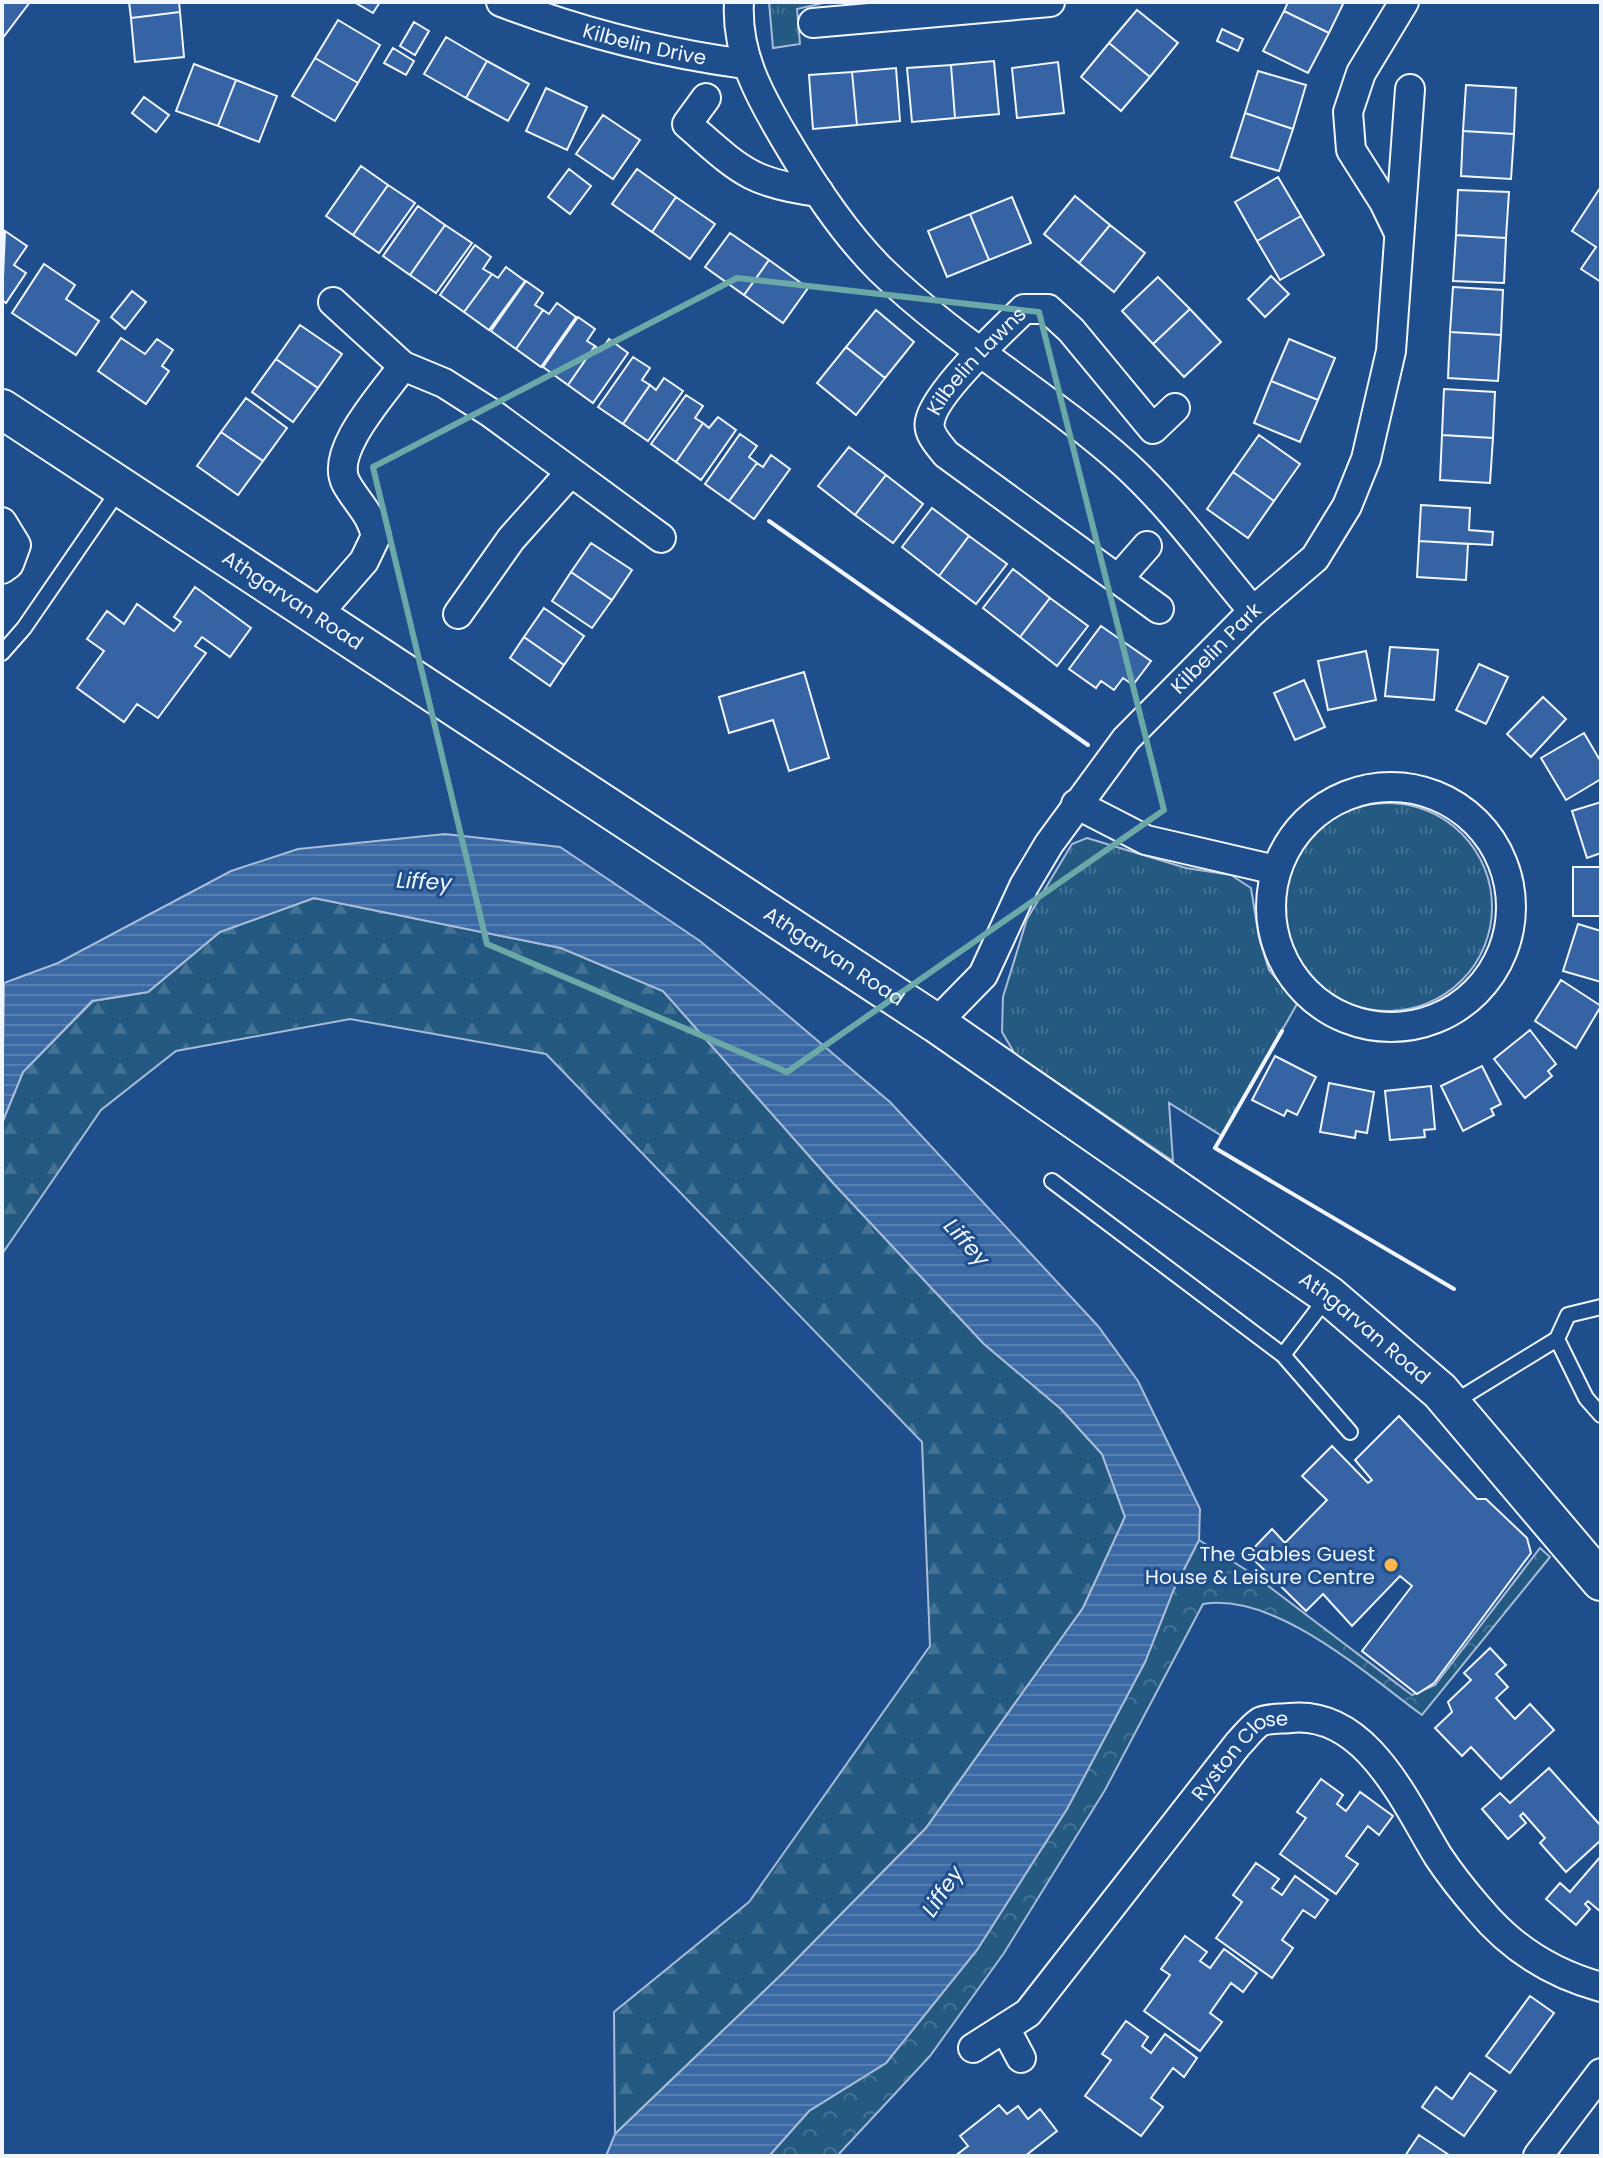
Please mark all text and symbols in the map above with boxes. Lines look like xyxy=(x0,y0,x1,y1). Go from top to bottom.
street label: Kilbelin Drive xyxy=(580,16,709,72)
street label: Kilbelin Lawns xyxy=(920,300,1032,420)
street label: Athgarvan Road xyxy=(217,544,369,657)
street label: Kilbelin Park xyxy=(1164,596,1268,700)
water label: Liffey xyxy=(395,865,454,899)
street label: Athgarvan Road xyxy=(758,900,910,1013)
water label: Liffey xyxy=(937,1211,998,1274)
street label: Athgarvan Road xyxy=(1293,1265,1436,1391)
place label: The Gables Guest House & Leisure Centre xyxy=(1145,1540,1375,1591)
marker: The Gables Guest House & Leisure Centre xyxy=(1382,1556,1400,1574)
street label: Ryston Close xyxy=(1185,1704,1289,1807)
water label: Liffey xyxy=(914,1858,972,1923)

